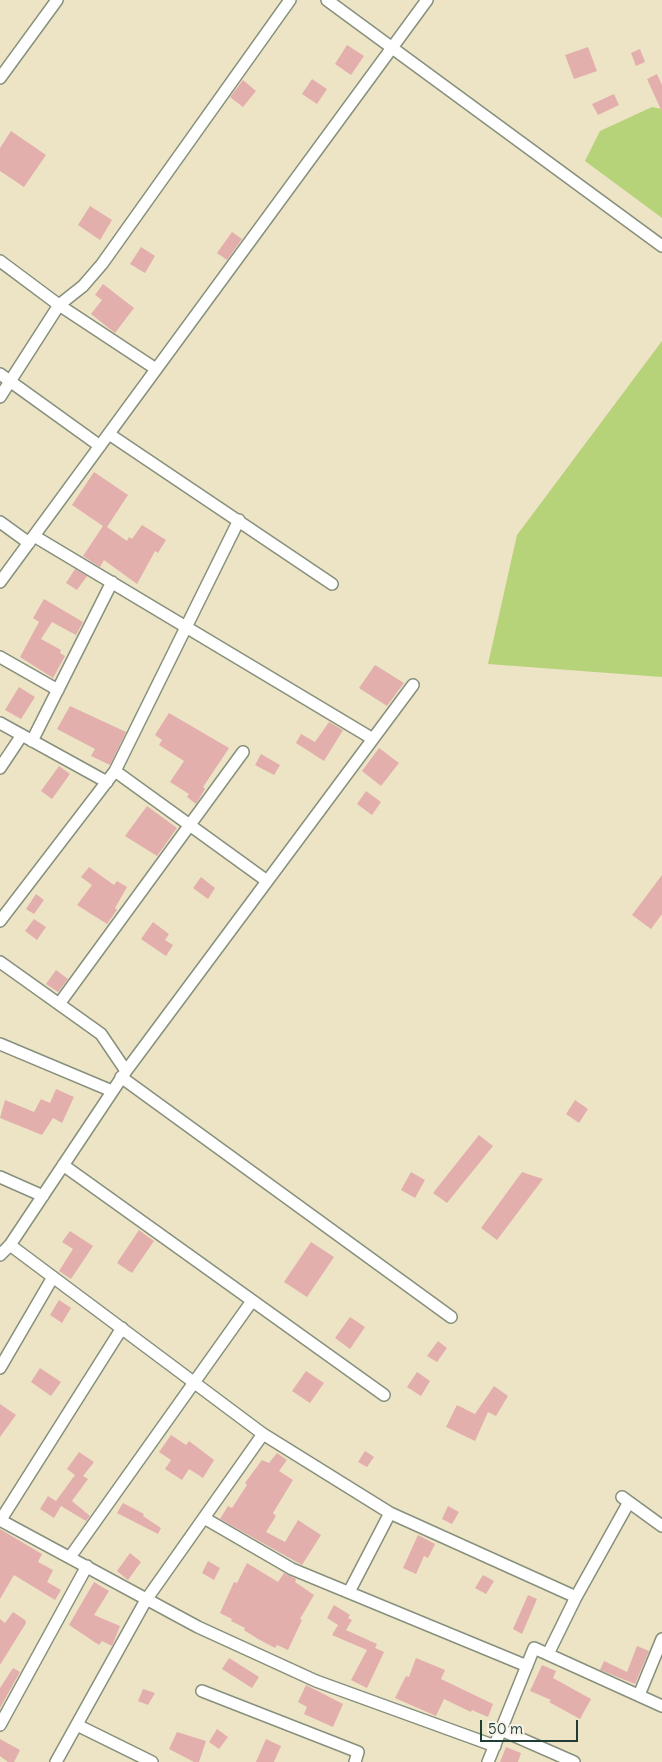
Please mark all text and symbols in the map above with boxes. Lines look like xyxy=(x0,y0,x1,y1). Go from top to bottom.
scale bar xyxy=(482,1710,580,1742)
text: 50 m xyxy=(488,1719,523,1738)

